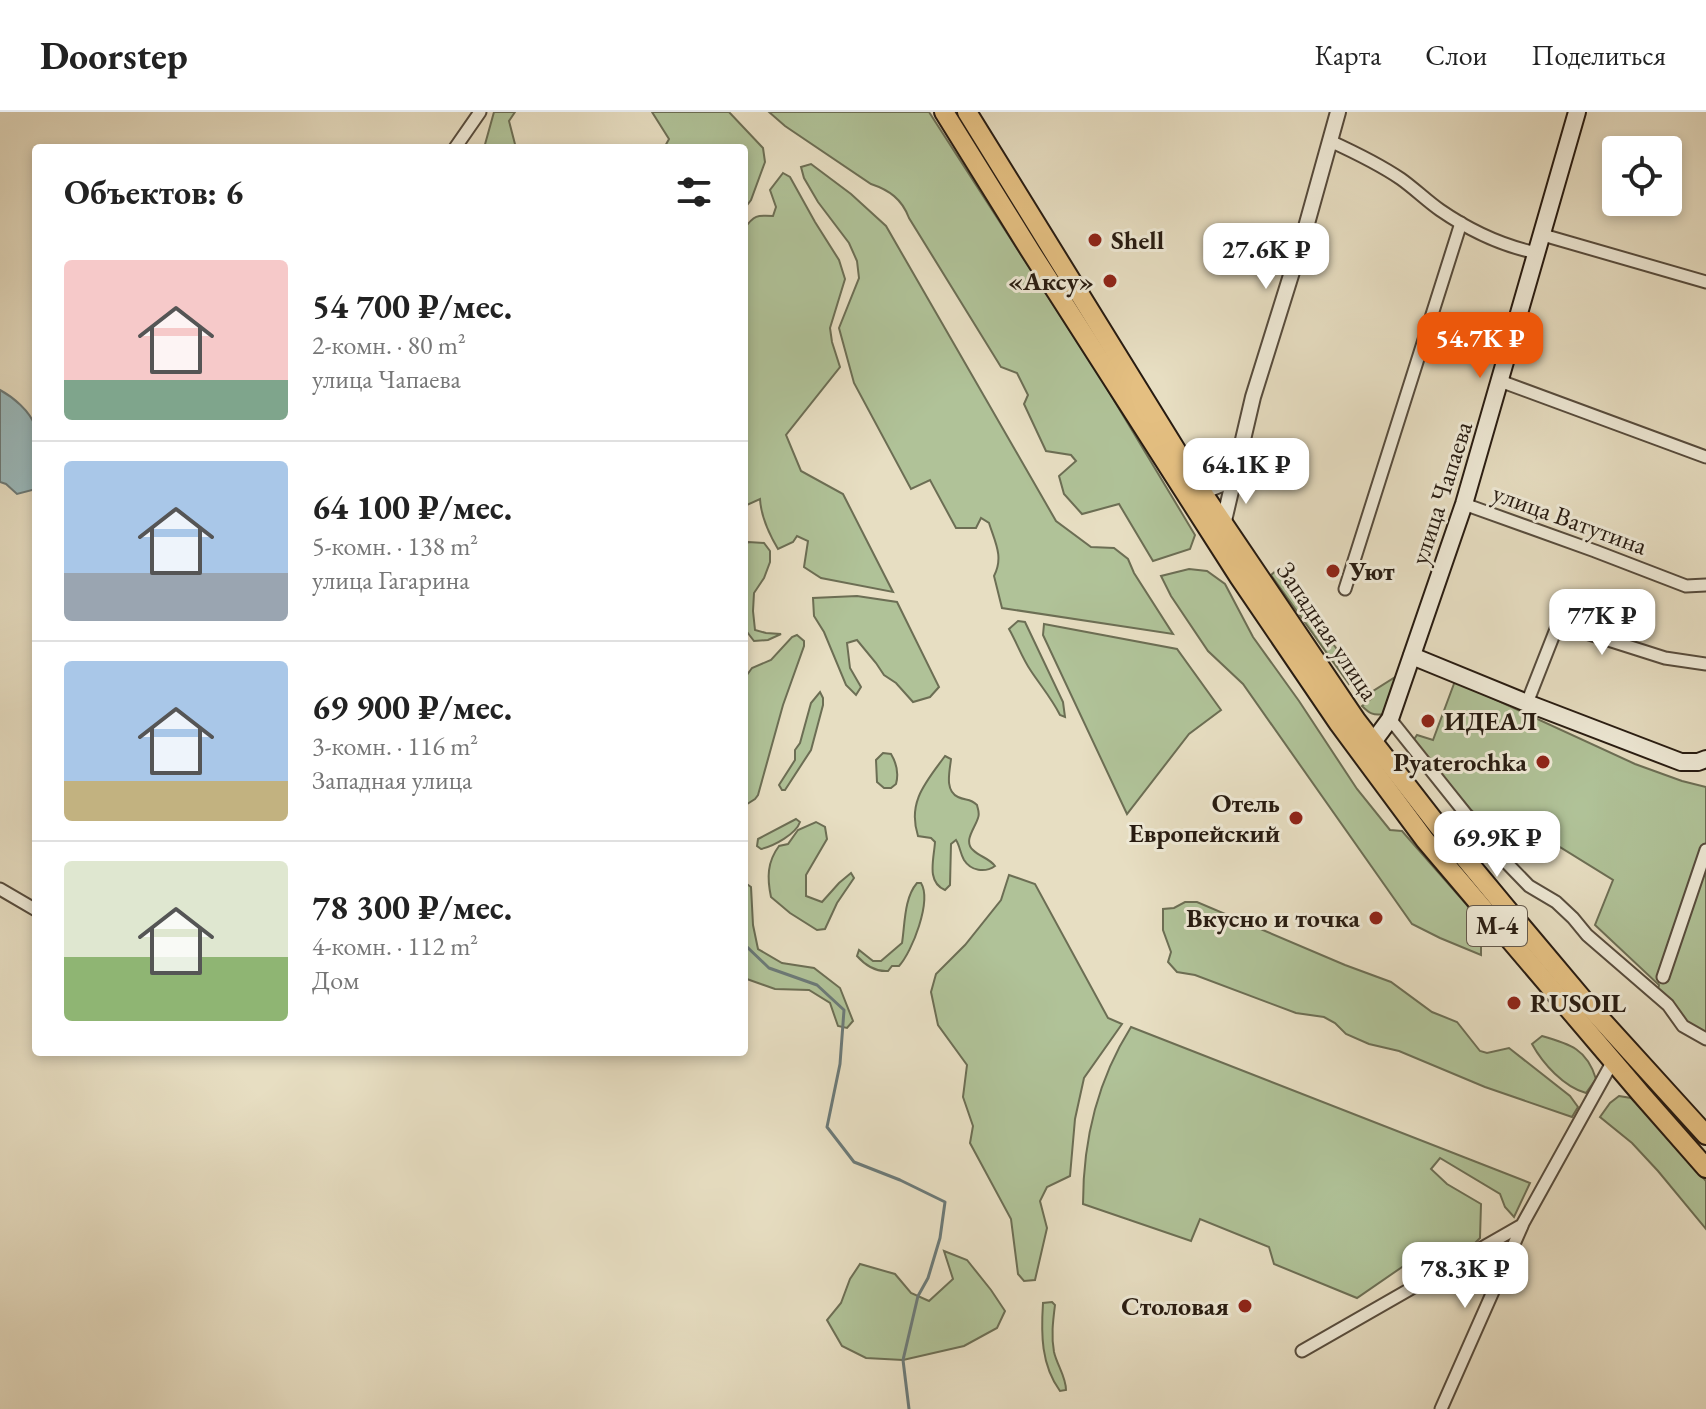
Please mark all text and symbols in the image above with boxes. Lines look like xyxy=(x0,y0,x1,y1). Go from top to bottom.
text: Doorstep xyxy=(40,31,188,80)
text: Карта xyxy=(1314,37,1381,73)
text: Слои xyxy=(1425,37,1487,73)
text: Поделиться xyxy=(1531,37,1666,73)
map controls xyxy=(1602,136,1682,216)
button: locate xyxy=(1602,136,1682,216)
text: Объектов: 6 xyxy=(64,170,243,214)
icon: filters xyxy=(672,170,716,214)
place label: Shell xyxy=(1111,223,1164,257)
pin: 27.6K ₽ xyxy=(1192,223,1340,291)
marker: Shell xyxy=(1086,231,1104,249)
text: 27.6K ₽ xyxy=(1221,232,1311,266)
place label: «Аксу» xyxy=(1008,264,1094,298)
marker: «Аксу» xyxy=(1101,272,1119,290)
text: 54 700 ₽/мес. xyxy=(312,284,512,328)
icon: home xyxy=(128,292,224,388)
pin: 54.7K ₽ xyxy=(1406,312,1554,380)
text: 54.7K ₽ xyxy=(1435,321,1525,355)
text: 2-комн. · 80 m² xyxy=(312,328,466,362)
text: улица Чапаева xyxy=(312,362,461,396)
street label: улица Чапаева xyxy=(1402,416,1480,569)
pin: 64.1K ₽ xyxy=(1172,438,1320,506)
text: 64.1K ₽ xyxy=(1201,447,1291,481)
street label: улица Ватутина xyxy=(1488,475,1652,563)
text: 64 100 ₽/мес. xyxy=(312,485,512,529)
icon: home xyxy=(128,493,224,589)
text: 5-комн. · 138 m² xyxy=(312,529,478,563)
place label: Уют xyxy=(1348,554,1395,588)
street label: Западная улица xyxy=(1269,555,1387,707)
marker: Уют xyxy=(1324,562,1342,580)
text: улица Гагарина xyxy=(312,563,470,597)
pin: 77K ₽ xyxy=(1546,589,1658,657)
text: 77K ₽ xyxy=(1567,598,1637,632)
text: 69 900 ₽/мес. xyxy=(312,685,512,729)
icon: home xyxy=(128,693,224,789)
place label: ИДЕАЛ xyxy=(1444,704,1537,738)
marker: ИДЕАЛ xyxy=(1419,712,1437,730)
text: 3-комн. · 116 m² xyxy=(312,729,478,763)
place label: Pyaterochka xyxy=(1393,745,1528,779)
marker: Pyaterochka xyxy=(1534,753,1552,771)
text: Западная улица xyxy=(312,763,472,797)
place label: Отель Европейский xyxy=(1129,786,1280,850)
marker: Отель Европейский xyxy=(1287,809,1305,827)
pin: 69.9K ₽ xyxy=(1423,811,1571,879)
text: 69.9K ₽ xyxy=(1452,820,1542,854)
text: 78 300 ₽/мес. xyxy=(312,885,512,929)
icon: home xyxy=(128,893,224,989)
place label: Вкусно и точка xyxy=(1186,901,1361,935)
road number: М-4 xyxy=(1467,906,1527,946)
marker: Вкусно и точка xyxy=(1367,909,1385,927)
text: 4-комн. · 112 m² xyxy=(312,929,478,963)
text: Дом xyxy=(312,963,359,997)
place label: RUSOIL xyxy=(1530,986,1627,1020)
marker: RUSOIL xyxy=(1505,994,1523,1012)
pin: 78.3K ₽ xyxy=(1391,1242,1539,1310)
text: 78.3K ₽ xyxy=(1420,1251,1510,1285)
place label: Столовая xyxy=(1121,1289,1229,1323)
marker: Столовая xyxy=(1236,1297,1254,1315)

